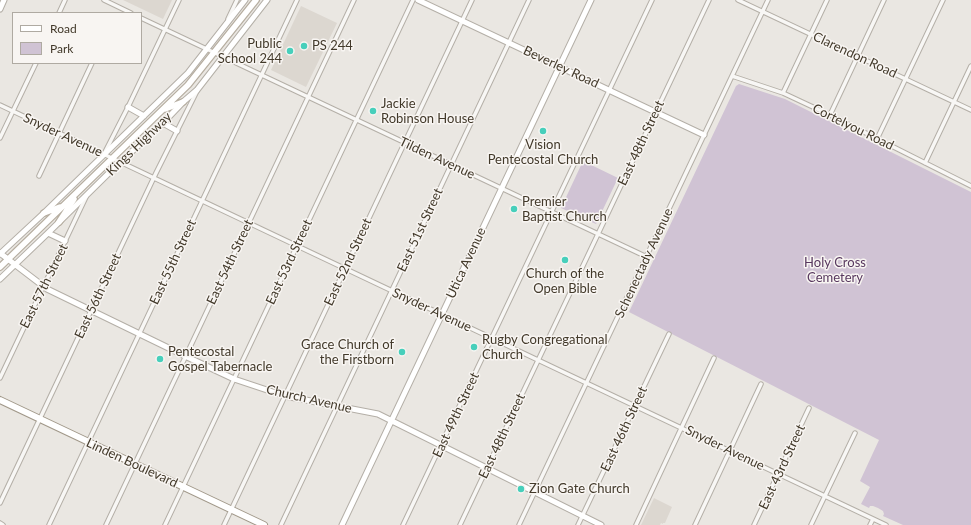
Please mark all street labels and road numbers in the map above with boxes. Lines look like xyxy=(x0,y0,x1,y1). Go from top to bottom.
street label: Clarendon Road xyxy=(811,29,899,81)
street label: Beverley Road xyxy=(521,43,601,91)
street label: East 48th Street xyxy=(614,98,668,188)
street label: Cortelyou Road xyxy=(810,101,896,153)
street label: Kings Highway xyxy=(103,109,175,179)
street label: Snyder Avenue xyxy=(21,110,105,160)
street label: Tilden Avenue xyxy=(397,134,477,182)
street label: East 51st Street xyxy=(394,186,446,274)
street label: Schenectady Avenue xyxy=(612,206,676,320)
street label: East 52nd Street xyxy=(321,216,375,308)
street label: East 55th Street xyxy=(146,217,200,307)
street label: East 54th Street xyxy=(203,217,257,307)
street label: East 53rd Street xyxy=(263,217,315,307)
street label: Utica Avenue xyxy=(443,225,489,301)
street label: East 57th Street xyxy=(17,241,71,331)
street label: East 56th Street xyxy=(71,251,125,341)
street label: Snyder Avenue xyxy=(390,285,474,335)
street label: East 49th Street xyxy=(429,370,483,460)
street label: Church Avenue xyxy=(265,382,353,416)
street label: East 46th Street xyxy=(597,384,651,474)
street label: East 48th Street xyxy=(475,391,529,481)
street label: Snyder Avenue xyxy=(683,422,767,474)
street label: East 43rd Street xyxy=(756,422,808,512)
street label: Linden Boulevard xyxy=(84,435,180,491)

